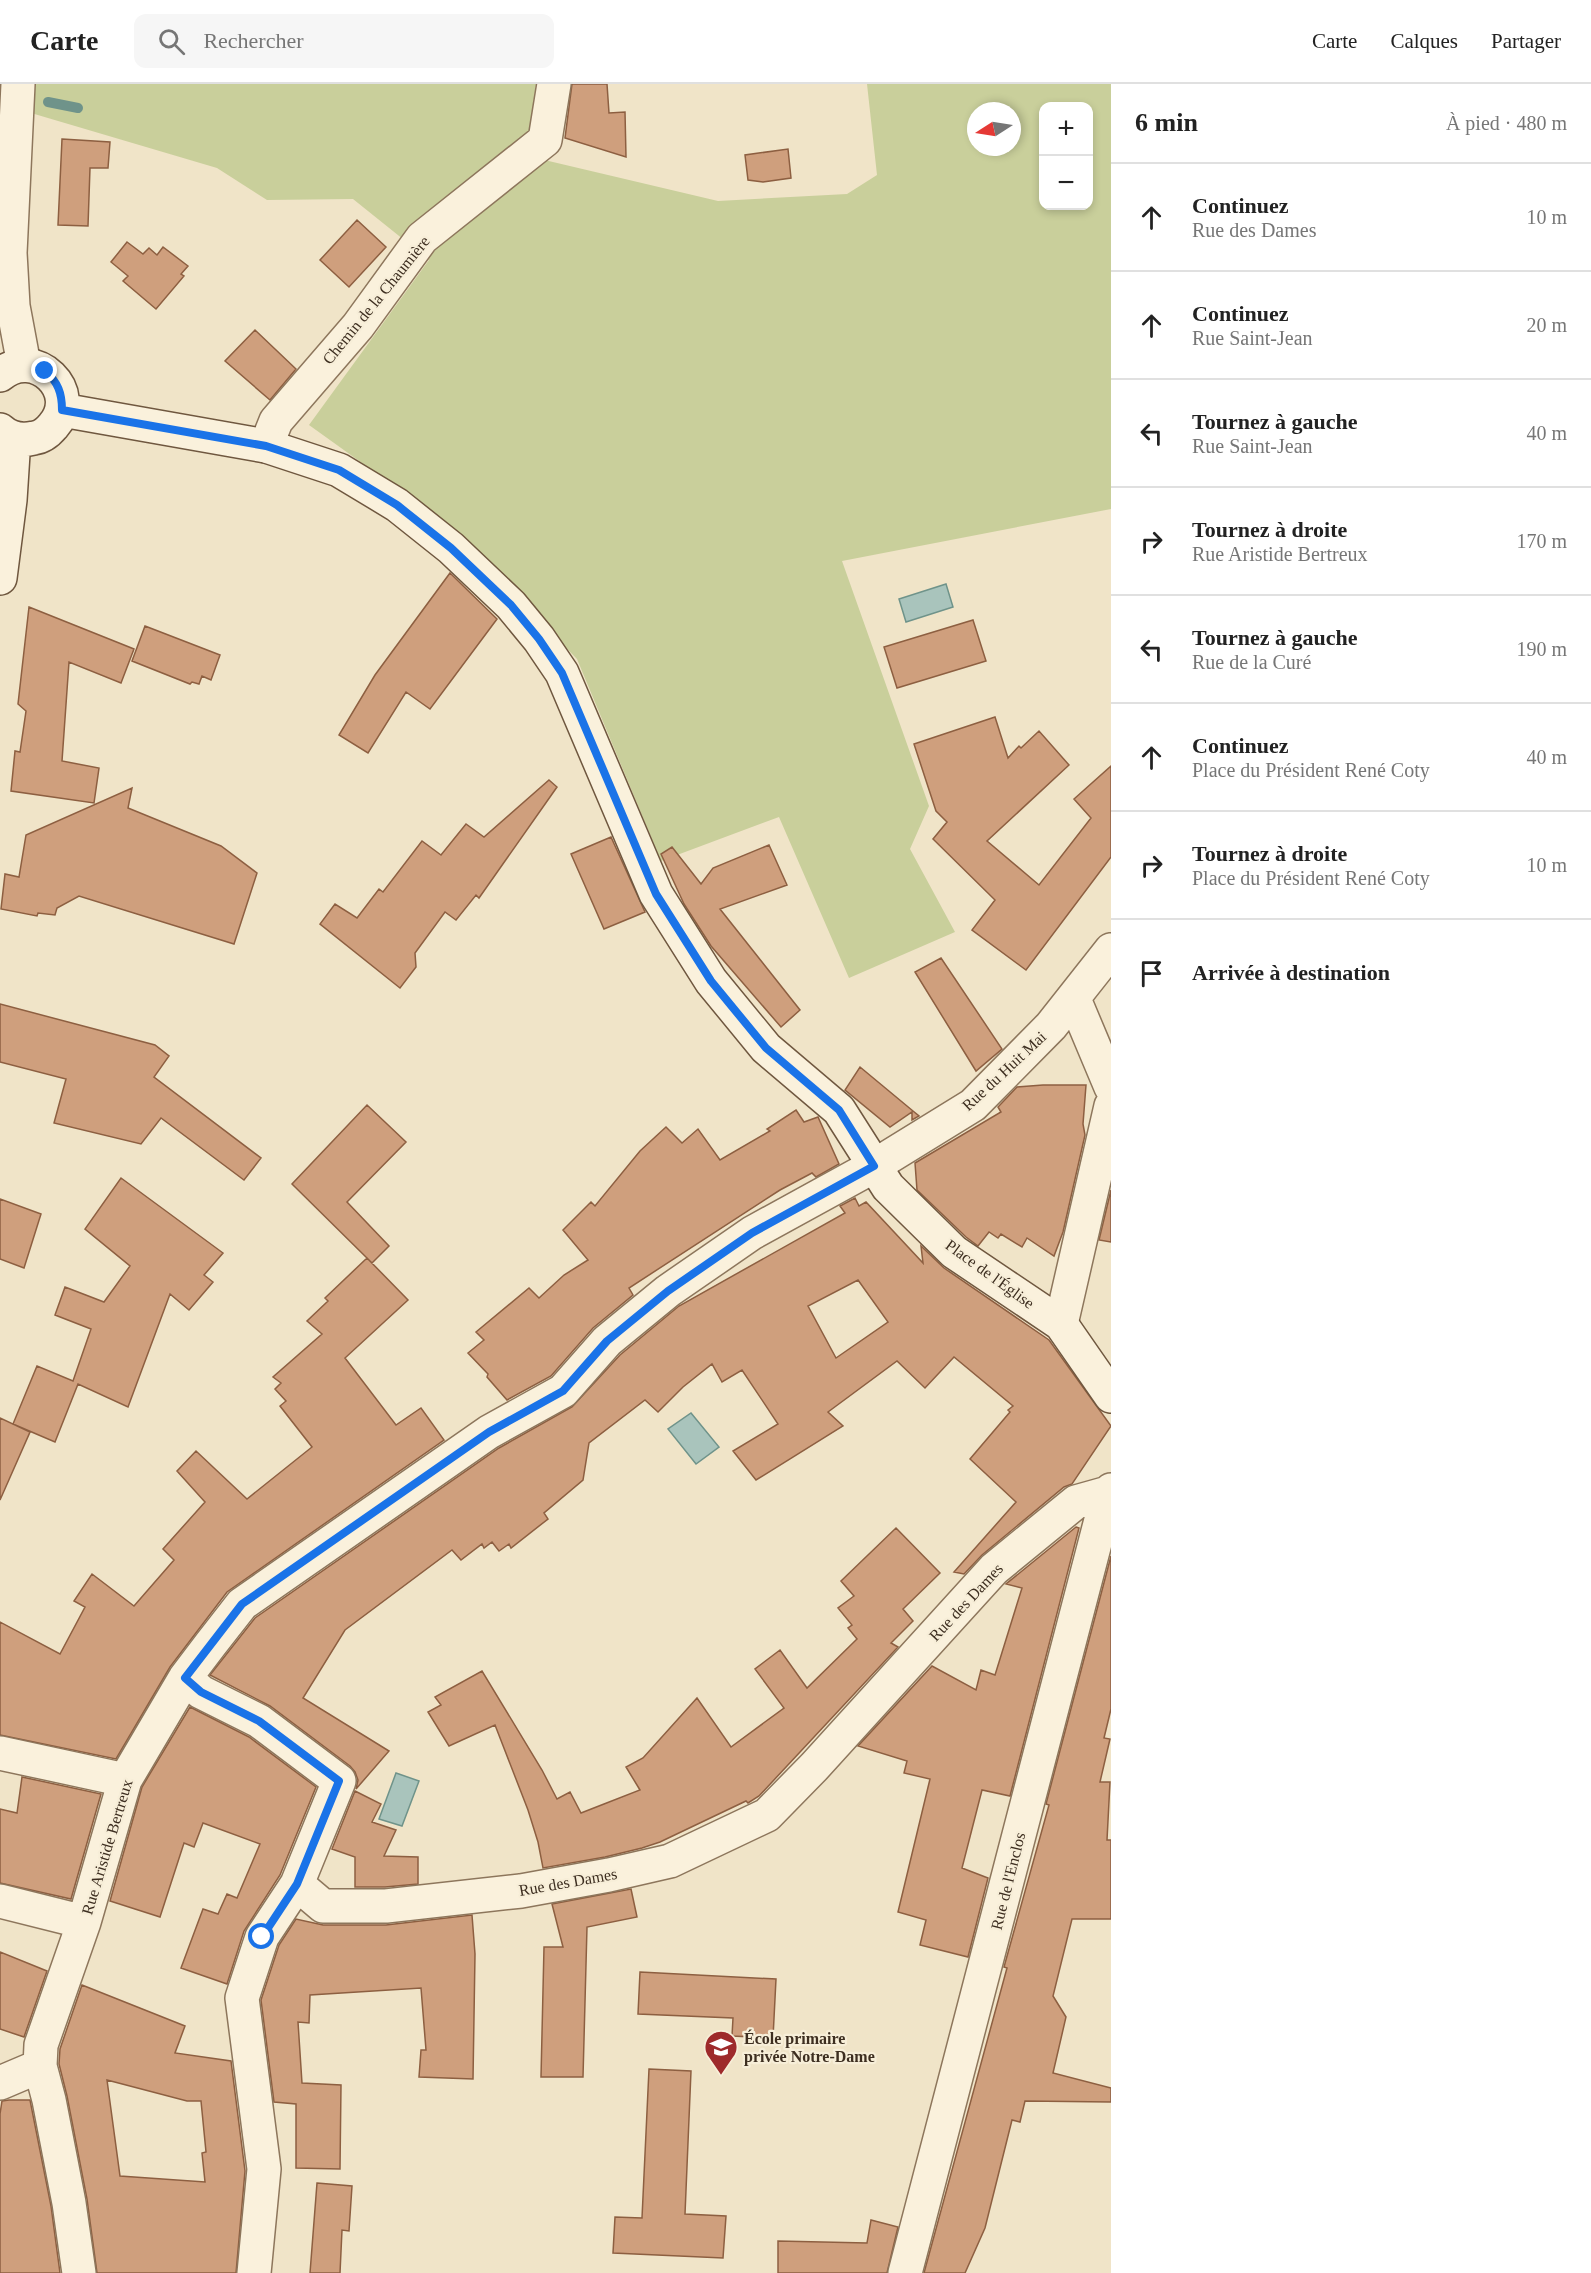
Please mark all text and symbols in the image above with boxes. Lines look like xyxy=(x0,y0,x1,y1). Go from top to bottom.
search box xyxy=(134,14,554,68)
text: Carte xyxy=(30,25,98,56)
icon: search xyxy=(155,25,188,58)
text: Rechercher xyxy=(203,28,304,53)
text: Carte xyxy=(1312,29,1357,53)
text: Calques xyxy=(1390,29,1458,53)
text: Partager xyxy=(1491,29,1561,53)
north arrow xyxy=(967,102,1021,156)
map controls xyxy=(1039,102,1093,210)
button: + xyxy=(1039,102,1093,156)
text: 6 min xyxy=(1135,108,1198,137)
text: À pied · 480 m xyxy=(1446,112,1567,134)
button: − xyxy=(1039,156,1093,210)
text: Continuez xyxy=(1192,193,1289,218)
icon: ahead xyxy=(1135,201,1168,234)
text: 10 m xyxy=(1526,206,1567,228)
text: Rue des Dames xyxy=(1192,219,1316,241)
street label: Chemin de la Chaumière xyxy=(319,233,433,367)
text: Continuez xyxy=(1192,301,1289,326)
icon: ahead xyxy=(1135,309,1168,342)
text: 20 m xyxy=(1526,314,1567,336)
text: Rue Saint-Jean xyxy=(1192,327,1313,349)
route end xyxy=(31,357,57,383)
text: Tournez à gauche xyxy=(1192,409,1357,434)
icon: left xyxy=(1135,417,1168,450)
text: 40 m xyxy=(1526,422,1567,444)
text: Rue Saint-Jean xyxy=(1192,435,1313,457)
text: Tournez à droite xyxy=(1192,517,1347,542)
icon: right xyxy=(1135,525,1168,558)
text: 170 m xyxy=(1516,530,1567,552)
text: Rue Aristide Bertreux xyxy=(1192,543,1368,565)
text: Tournez à gauche xyxy=(1192,625,1357,650)
icon: left xyxy=(1135,633,1168,666)
text: 190 m xyxy=(1516,638,1567,660)
text: Rue de la Curé xyxy=(1192,651,1311,673)
text: Continuez xyxy=(1192,733,1289,758)
icon: ahead xyxy=(1135,741,1168,774)
text: 40 m xyxy=(1526,746,1567,768)
text: Place du Président René Coty xyxy=(1192,759,1430,781)
text: Tournez à droite xyxy=(1192,841,1347,866)
icon: right xyxy=(1135,849,1168,882)
text: 10 m xyxy=(1526,854,1567,876)
text: Place du Président René Coty xyxy=(1192,867,1430,889)
icon: arrive xyxy=(1135,957,1168,990)
text: Arrivée à destination xyxy=(1192,960,1390,985)
street label: Rue du Huit Mai xyxy=(959,1028,1050,1114)
street label: Place de l'Église xyxy=(942,1235,1038,1313)
street label: Rue des Dames xyxy=(926,1560,1006,1644)
street label: Rue Aristide Bertreux xyxy=(78,1777,136,1917)
street label: Rue de l'Enclos xyxy=(988,1831,1028,1931)
street label: Rue des Dames xyxy=(518,1865,618,1899)
route start xyxy=(248,1923,274,1949)
school or university icon: École primaire privée Notre-Dame xyxy=(703,2029,739,2076)
place label: École primaire privée Notre-Dame xyxy=(744,2029,875,2066)

